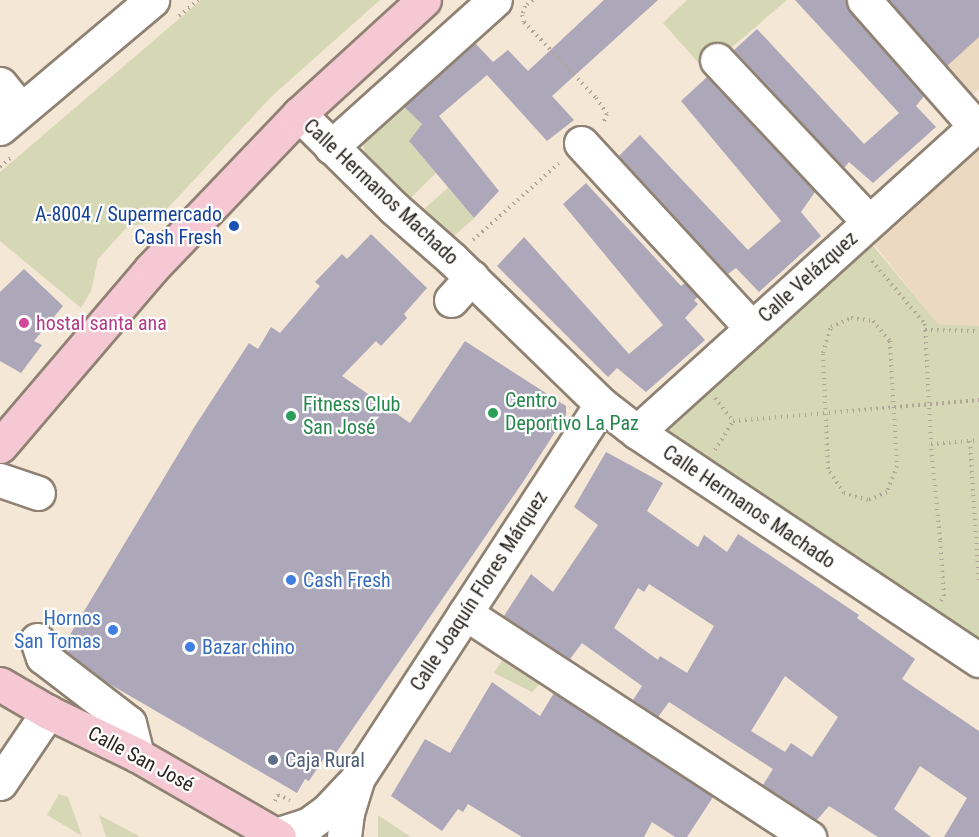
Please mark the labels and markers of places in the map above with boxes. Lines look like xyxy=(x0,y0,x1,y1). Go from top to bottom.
place label: A-8004 / Supermercado Cash Fresh xyxy=(35,202,222,249)
marker: A-8004 / Supermercado Cash Fresh xyxy=(227,219,241,233)
place label: hostal santa ana xyxy=(36,311,167,335)
marker: hostal santa ana xyxy=(17,316,31,330)
place label: Centro Deportivo La Paz xyxy=(505,389,639,436)
place label: Fitness Club San José xyxy=(303,392,400,439)
marker: Centro Deportivo La Paz xyxy=(486,406,500,420)
marker: Fitness Club San José xyxy=(284,409,298,423)
place label: Cash Fresh xyxy=(303,568,391,592)
marker: Cash Fresh xyxy=(284,573,298,587)
place label: Hornos San Tomas xyxy=(14,606,101,653)
marker: Hornos San Tomas xyxy=(106,623,120,637)
place label: Bazar chino xyxy=(202,635,295,659)
marker: Bazar chino xyxy=(183,640,197,654)
place label: Caja Rural xyxy=(285,748,365,772)
marker: Caja Rural xyxy=(266,753,280,767)

